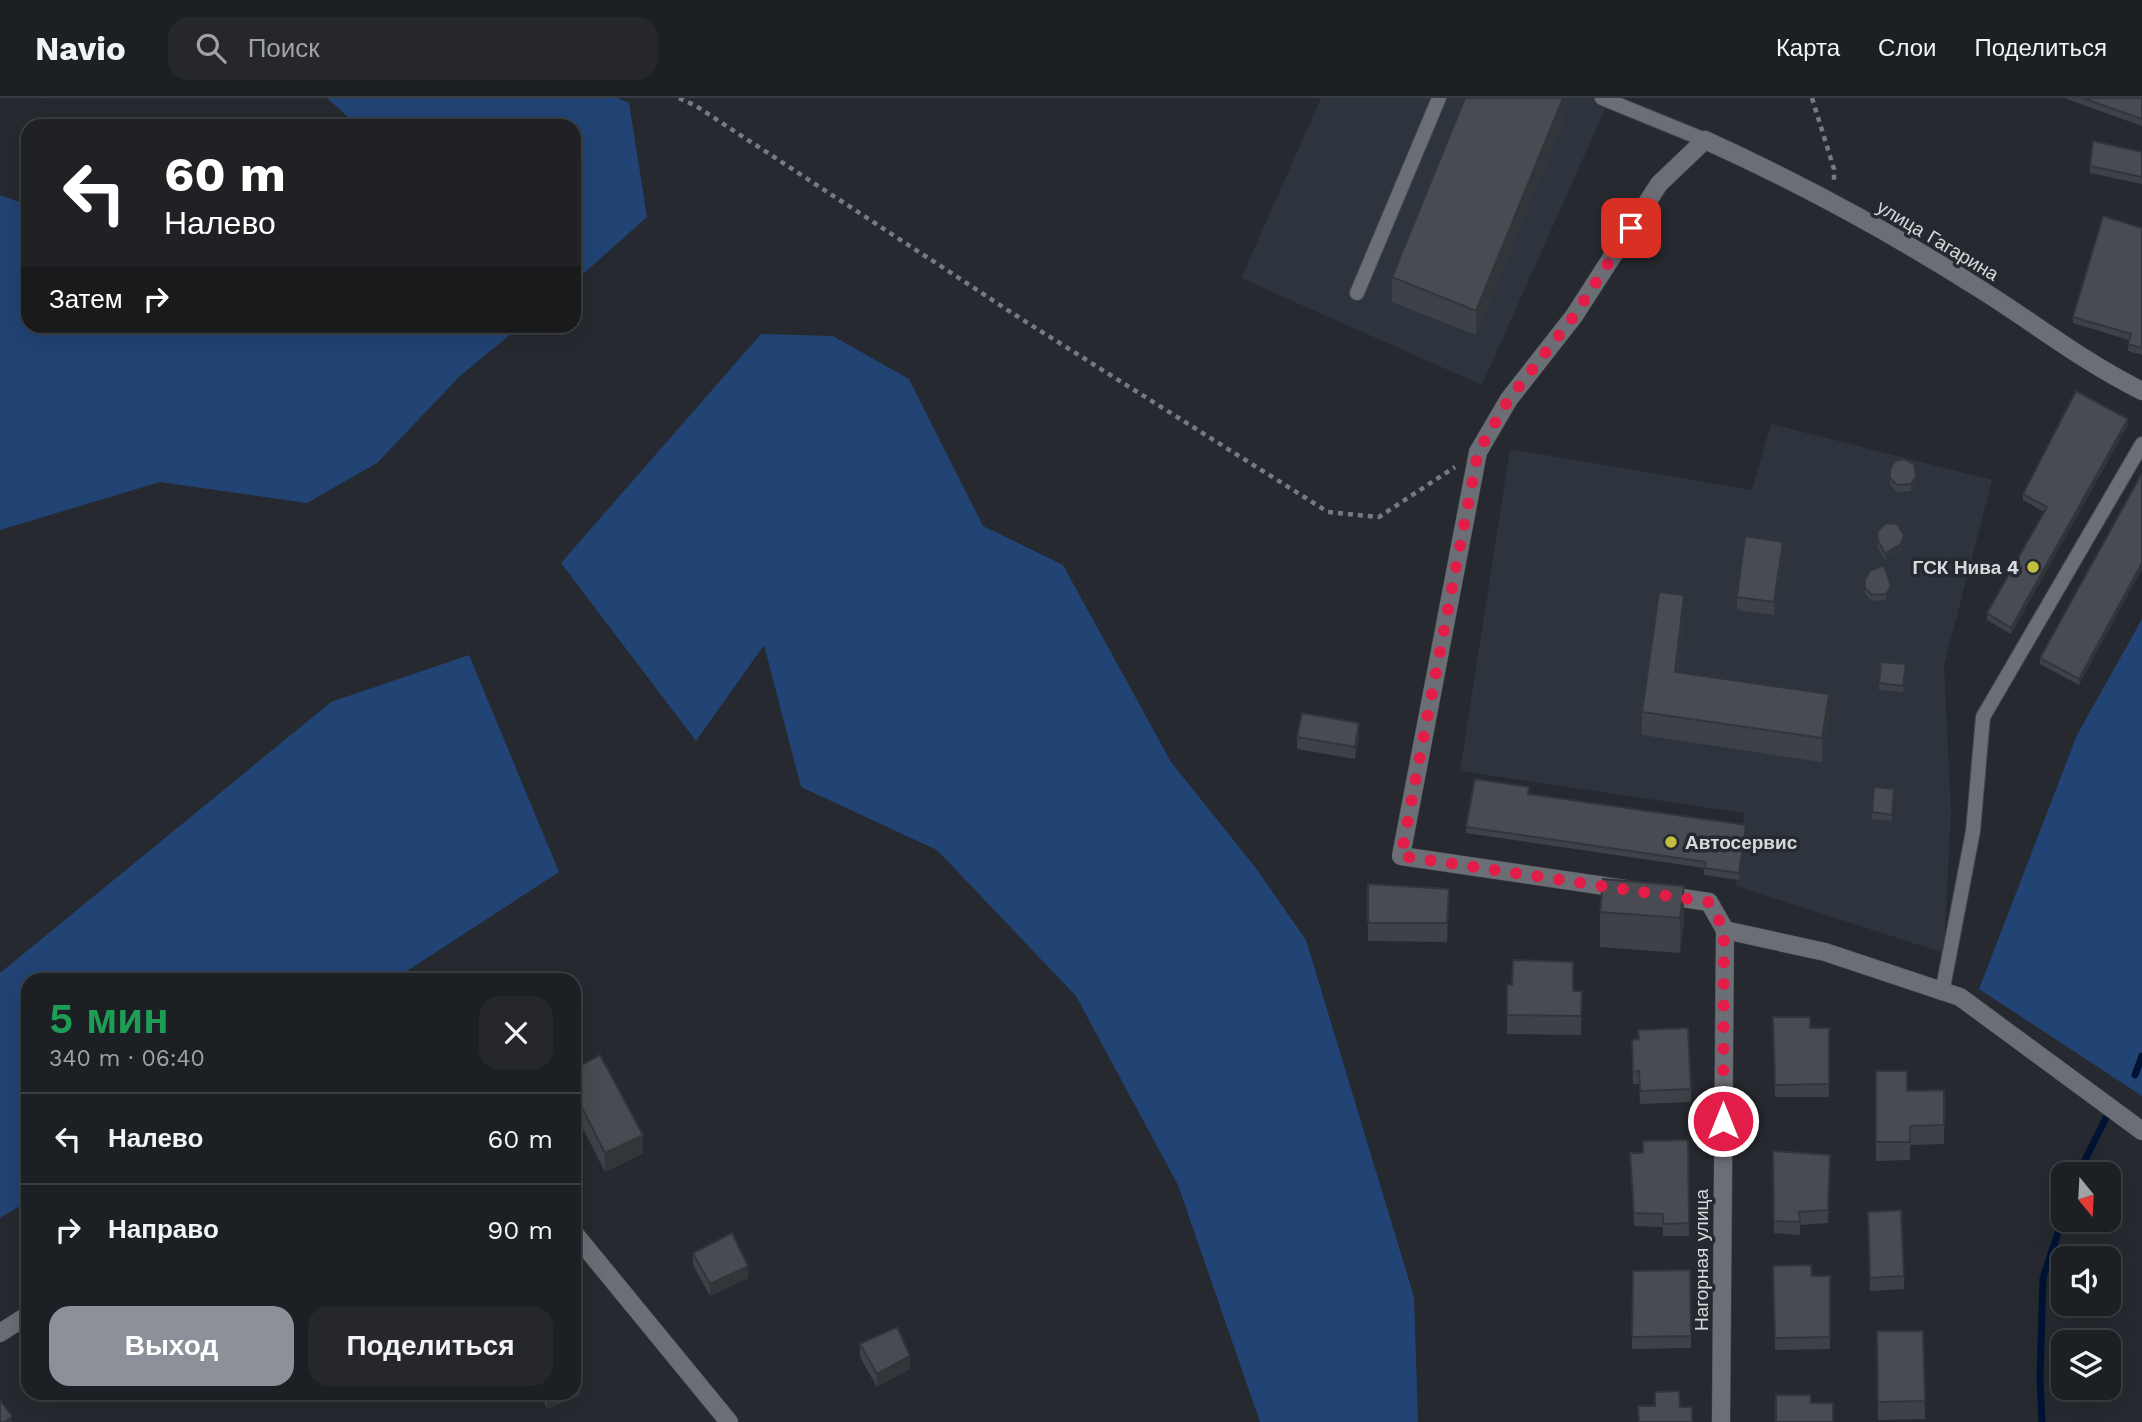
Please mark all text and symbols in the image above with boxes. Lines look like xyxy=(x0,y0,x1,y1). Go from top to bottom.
search box xyxy=(168,17,658,80)
text: Navio xyxy=(35,29,126,68)
icon: search xyxy=(192,29,230,67)
text: Поиск xyxy=(248,33,320,63)
text: Карта xyxy=(1776,34,1840,62)
text: Слои xyxy=(1878,34,1936,62)
text: Поделиться xyxy=(1974,34,2107,62)
text: 60 m xyxy=(164,145,286,203)
icon: left xyxy=(49,147,140,238)
street label: улица Гагарина xyxy=(1873,195,2003,286)
pin xyxy=(1601,198,1661,258)
text: Налево xyxy=(164,204,276,242)
icon: arrive xyxy=(1612,209,1650,247)
icon: right xyxy=(137,280,175,318)
text: Затем xyxy=(49,284,123,314)
place label: ГСК Нива 4 xyxy=(1913,556,2019,579)
marker: ГСК Нива 4 xyxy=(2025,559,2041,575)
place label: Автосервис xyxy=(1685,831,1798,854)
marker: Автосервис xyxy=(1663,834,1679,850)
text: 5 мин xyxy=(49,994,169,1043)
button: close xyxy=(479,996,553,1070)
text: 340 m · 06:40 xyxy=(49,1045,205,1072)
position arrow xyxy=(1686,1084,1760,1158)
icon: left xyxy=(49,1120,87,1158)
text: Налево xyxy=(108,1123,203,1153)
text: 60 m xyxy=(487,1124,553,1154)
north arrow xyxy=(2051,1162,2121,1232)
map controls xyxy=(2051,1162,2121,1400)
street label: Нагорная улица xyxy=(1690,1189,1713,1331)
icon: right xyxy=(49,1211,87,1249)
text: Направо xyxy=(108,1214,219,1244)
text: 90 m xyxy=(487,1215,553,1245)
button: sound xyxy=(2051,1246,2121,1316)
button: Выход xyxy=(49,1306,294,1386)
button: Поделиться xyxy=(308,1306,553,1386)
button: layers xyxy=(2051,1330,2121,1400)

